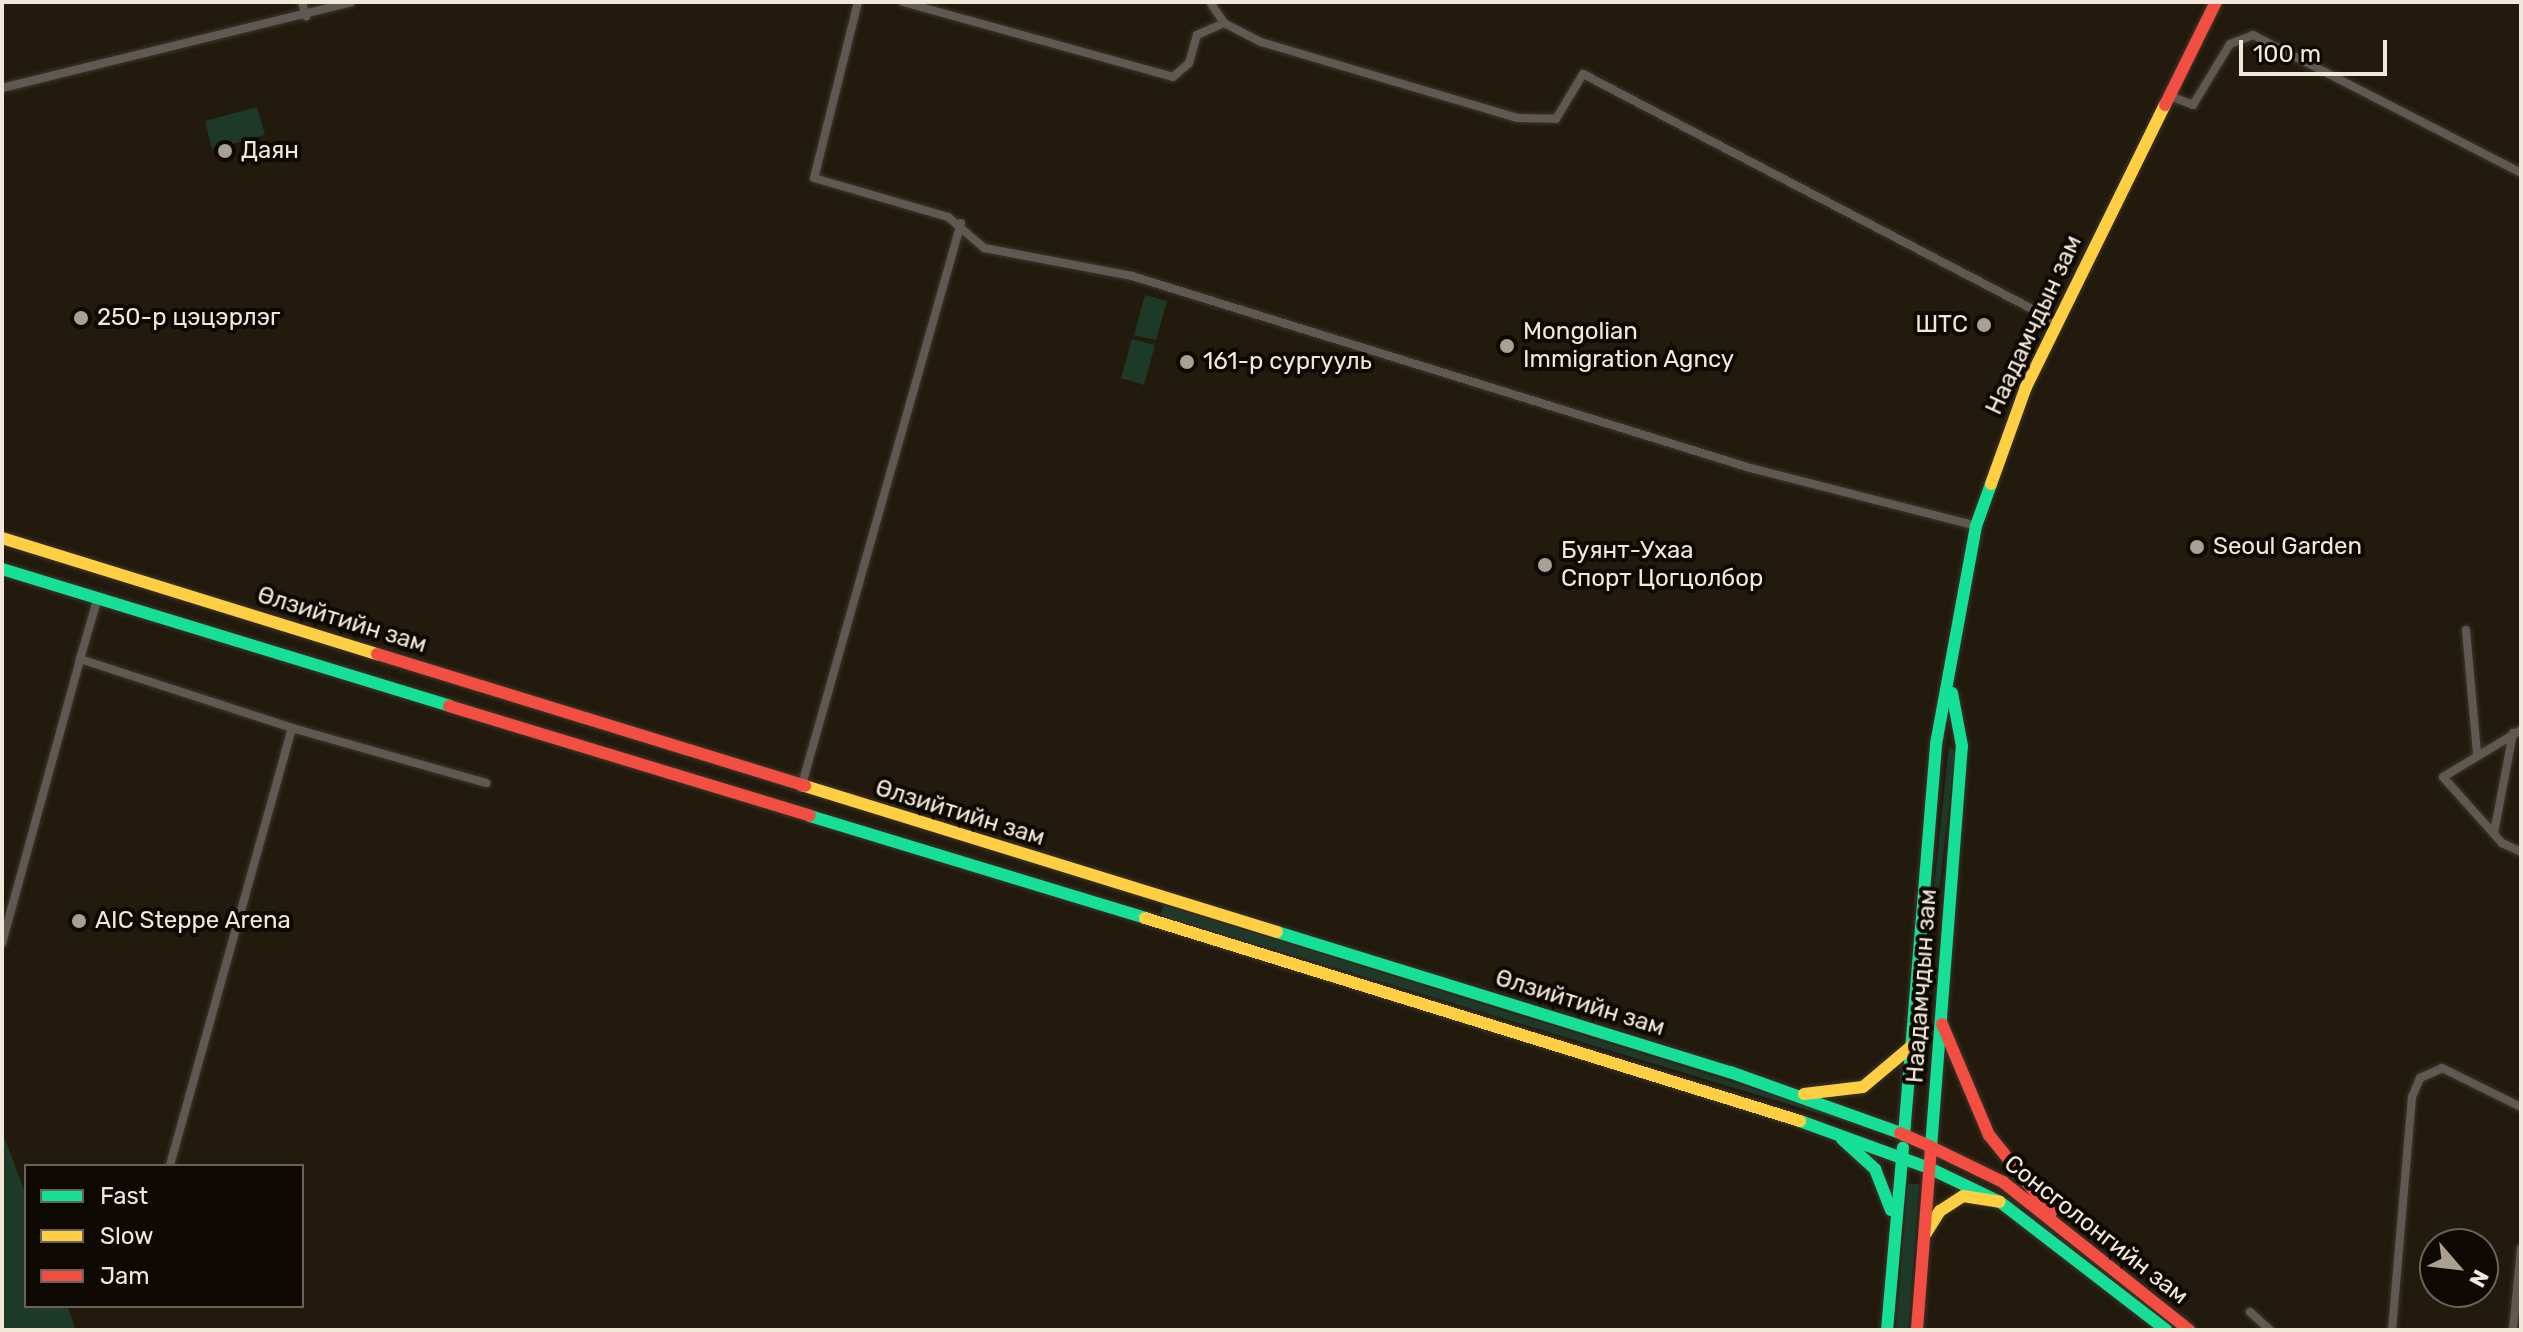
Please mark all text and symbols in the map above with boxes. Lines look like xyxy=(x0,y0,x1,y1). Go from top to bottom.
scale bar xyxy=(2243,24,2391,74)
text: 100 m xyxy=(2253,40,2321,68)
place label: Даян xyxy=(241,137,299,165)
marker: Даян xyxy=(216,142,234,160)
street label: Наадамчдын зам xyxy=(1980,231,2088,419)
place label: 250-р цэцэрлэг xyxy=(97,304,280,332)
marker: 250-р цэцэрлэг xyxy=(72,309,90,327)
place label: ШТС xyxy=(1915,311,1968,339)
marker: ШТС xyxy=(1975,316,1993,334)
place label: Mongolian Immigration Agncy xyxy=(1523,318,1735,374)
marker: Mongolian Immigration Agncy xyxy=(1498,337,1516,355)
place label: 161-р сургууль xyxy=(1203,348,1372,376)
marker: 161-р сургууль xyxy=(1178,353,1196,371)
place label: Seoul Garden xyxy=(2213,533,2362,561)
place label: Буянт-Ухаа Спорт Цогцолбор xyxy=(1561,537,1763,593)
marker: Seoul Garden xyxy=(2188,538,2206,556)
marker: Буянт-Ухаа Спорт Цогцолбор xyxy=(1536,556,1554,574)
street label: Өлзийтийн зам xyxy=(254,581,430,659)
street label: Өлзийтийн зам xyxy=(872,774,1048,852)
street label: Наадамчдын зам xyxy=(1901,888,1943,1084)
place label: AIC Steppe Arena xyxy=(95,907,291,935)
marker: AIC Steppe Arena xyxy=(70,912,88,930)
street label: Өлзийтийн зам xyxy=(1492,964,1668,1042)
street label: Сонсголонгийн зам xyxy=(1998,1149,2194,1311)
legend xyxy=(24,1164,304,1308)
text: Fast xyxy=(100,1182,148,1210)
text: Slow xyxy=(100,1222,153,1250)
north arrow xyxy=(2419,1228,2499,1308)
text: Jam xyxy=(100,1262,150,1290)
text: N xyxy=(2463,1265,2495,1292)

